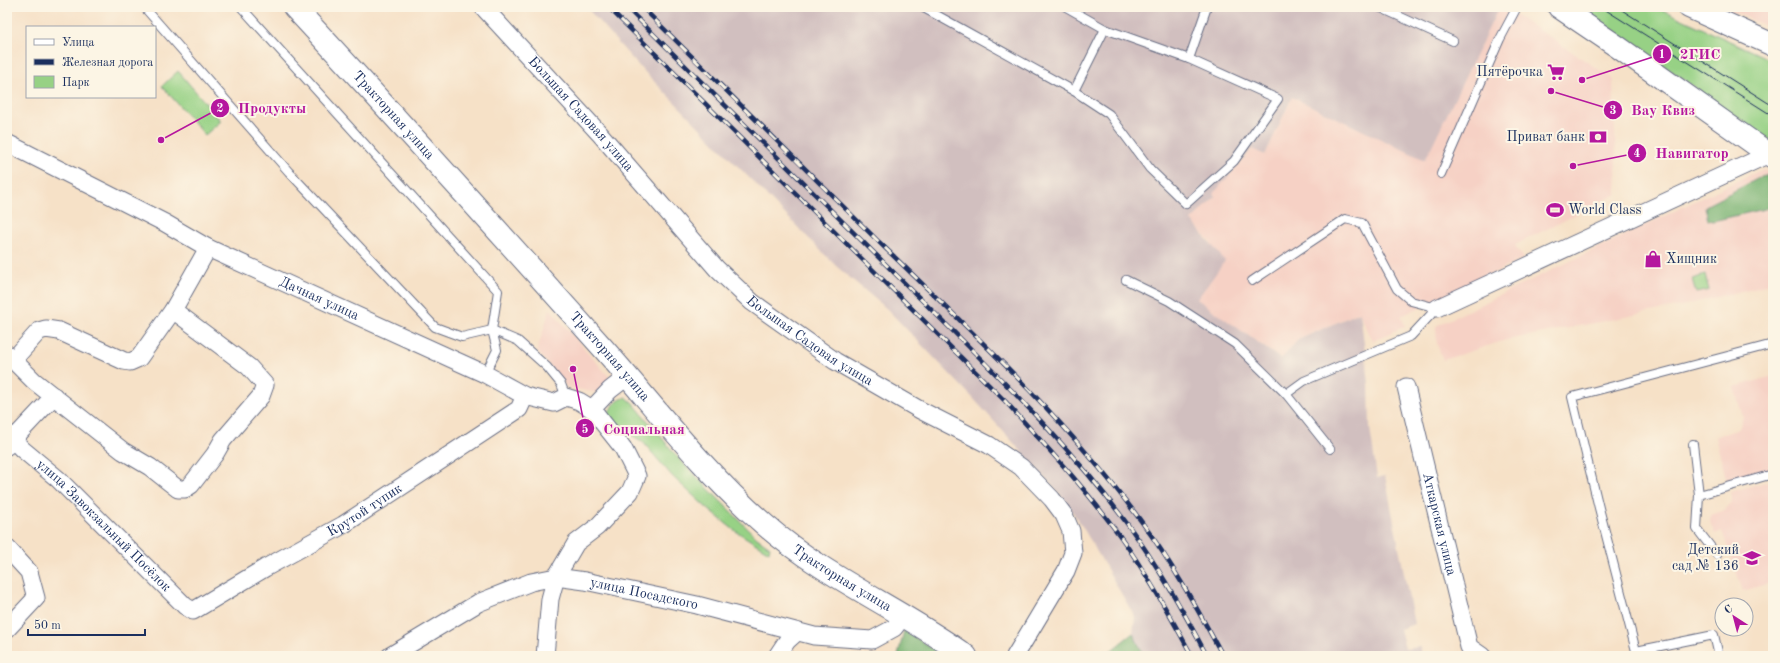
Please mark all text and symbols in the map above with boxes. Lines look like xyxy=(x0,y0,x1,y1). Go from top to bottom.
legend xyxy=(26,26,156,98)
text: Улица xyxy=(62,37,95,49)
callout: 2ГИС xyxy=(1652,41,1729,68)
text: 2ГИС xyxy=(1680,48,1720,63)
text: 1 xyxy=(1659,49,1665,61)
street label: Большая Садовая улица xyxy=(525,54,636,174)
text: Железная дорога xyxy=(62,57,153,69)
supermarket icon: Пятёрочка xyxy=(1546,62,1566,82)
place label: Пятёрочка xyxy=(1477,65,1543,79)
street label: Тракторная улица xyxy=(350,69,437,162)
text: Парк xyxy=(62,77,90,89)
callout: Продукты xyxy=(210,94,314,121)
callout: Вау Квиз xyxy=(1603,96,1703,123)
text: Продукты xyxy=(238,102,306,117)
text: 2 xyxy=(217,103,224,115)
text: Вау Квиз xyxy=(1631,104,1695,119)
text: 3 xyxy=(1610,105,1617,117)
bank icon: Приват банк xyxy=(1588,127,1608,147)
place label: Приват банк xyxy=(1506,130,1585,144)
callout: Навигатор xyxy=(1627,139,1737,166)
text: Навигатор xyxy=(1655,147,1729,162)
text: 4 xyxy=(1634,148,1641,160)
sports icon: World Class xyxy=(1545,200,1565,220)
place label: World Class xyxy=(1568,203,1642,217)
shop icon: Хищник xyxy=(1643,249,1663,269)
place label: Хищник xyxy=(1666,252,1717,266)
street label: Дачная улица xyxy=(277,274,361,323)
street label: Большая Садовая улица xyxy=(743,293,875,388)
street label: Тракторная улица xyxy=(567,309,652,404)
callout: Социальная xyxy=(575,415,693,442)
text: 5 xyxy=(582,423,589,436)
text: Социальная xyxy=(603,423,685,438)
street label: улица Завокзальный Посёлок xyxy=(34,457,173,594)
street label: Аткарская улица xyxy=(1420,471,1458,577)
street label: Крутой тупик xyxy=(325,481,405,539)
street label: Тракторная улица xyxy=(790,542,894,614)
place label: Детский сад № 136 xyxy=(1672,543,1739,573)
school or university icon: Детский сад № 136 xyxy=(1742,548,1762,568)
street label: улица Посадского xyxy=(589,575,700,612)
north arrow xyxy=(1714,597,1754,637)
text: С xyxy=(1723,604,1735,617)
scale bar xyxy=(28,611,145,637)
text: 50 m xyxy=(34,619,61,632)

